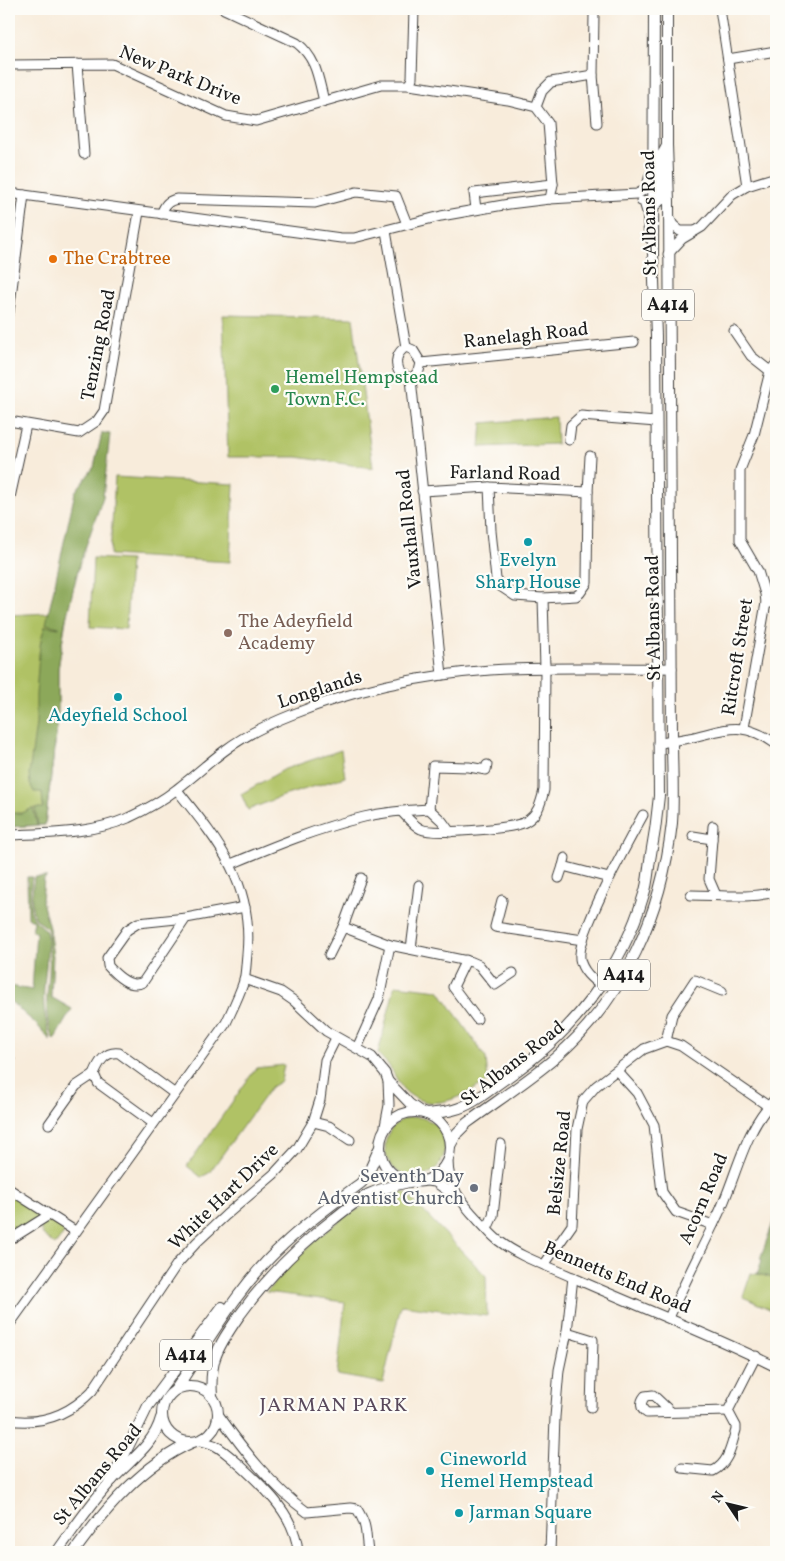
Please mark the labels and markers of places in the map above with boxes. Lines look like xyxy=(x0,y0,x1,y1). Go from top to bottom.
place label: The Crabtree xyxy=(63,246,171,272)
marker: The Crabtree xyxy=(47,253,59,265)
place label: Hemel Hempstead Town F.C. xyxy=(285,365,438,413)
marker: Hemel Hempstead Town F.C. xyxy=(269,383,281,395)
marker: Evelyn Sharp House xyxy=(522,536,534,548)
place label: Evelyn Sharp House xyxy=(475,548,581,596)
place label: The Adeyfield Academy xyxy=(238,609,353,657)
marker: The Adeyfield Academy xyxy=(222,627,234,639)
marker: Adeyfield School xyxy=(112,691,124,703)
place label: Adeyfield School xyxy=(48,703,188,729)
place label: Seventh Day Adventist Church xyxy=(317,1164,464,1212)
marker: Seventh Day Adventist Church xyxy=(468,1182,480,1194)
place label: Cineworld Hemel Hempstead xyxy=(440,1447,593,1495)
marker: Cineworld Hemel Hempstead xyxy=(424,1465,436,1477)
place label: Jarman Square xyxy=(469,1500,592,1526)
marker: Jarman Square xyxy=(453,1507,465,1519)

